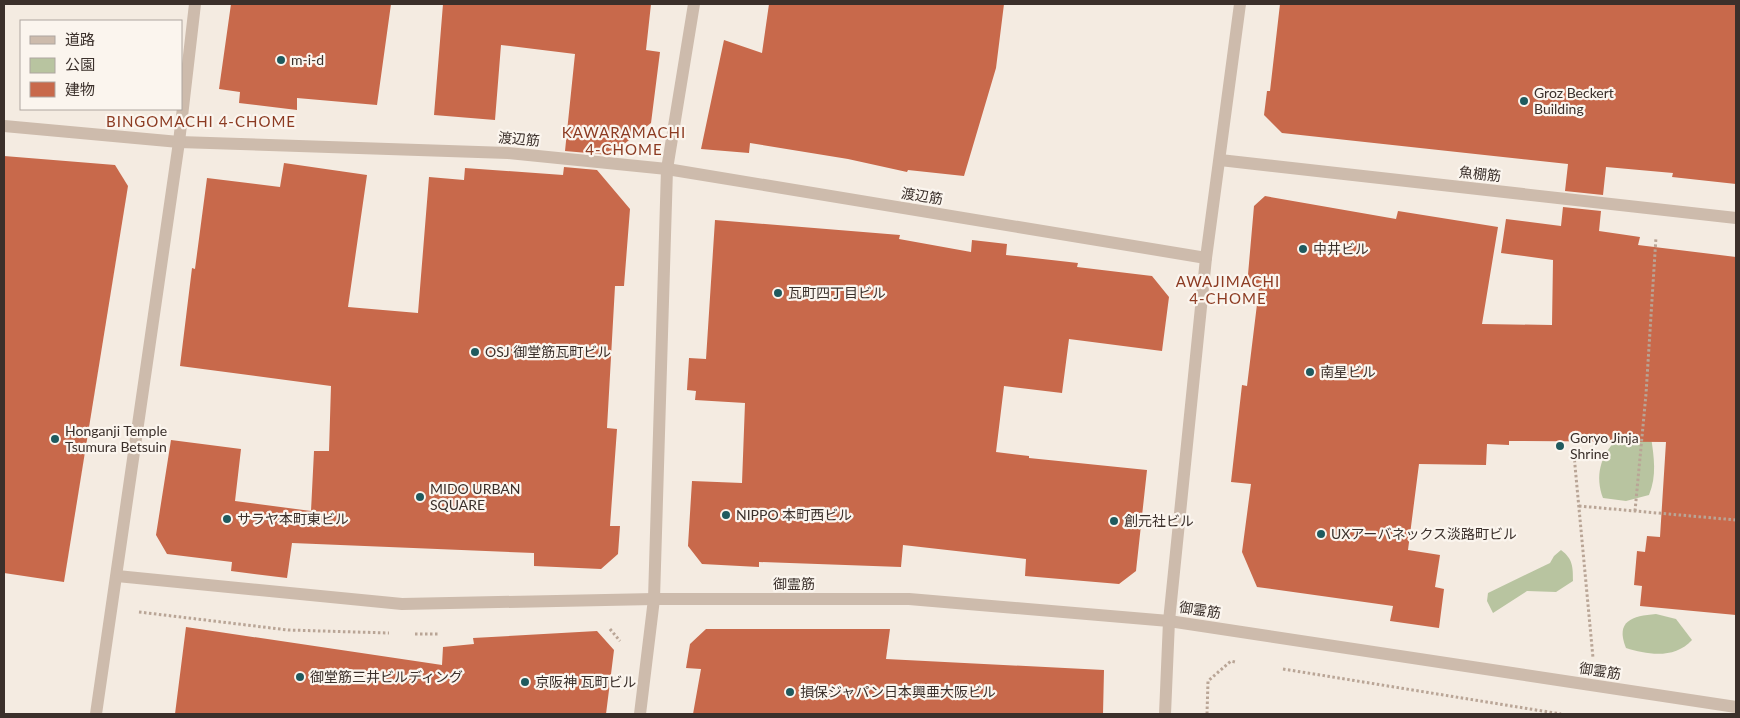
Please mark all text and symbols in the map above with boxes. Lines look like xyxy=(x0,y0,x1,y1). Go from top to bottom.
legend xyxy=(20,20,182,110)
text: 道路 xyxy=(65,30,95,48)
place label: m-i-d xyxy=(291,51,324,68)
marker: m-i-d xyxy=(275,54,287,66)
text: 公園 xyxy=(65,55,95,73)
text: 建物 xyxy=(65,80,95,98)
place label: Groz Beckert Building xyxy=(1534,84,1614,117)
marker: Groz Beckert Building xyxy=(1518,95,1530,107)
district label: BINGOMACHI 4-CHOME xyxy=(106,112,296,130)
district label: KAWARAMACHI 4-CHOME xyxy=(562,123,686,158)
street label: 渡辺筋 xyxy=(497,128,541,149)
street label: 魚棚筋 xyxy=(1458,163,1502,184)
street label: 渡辺筋 xyxy=(900,184,944,207)
place label: 中井ビル xyxy=(1313,240,1369,257)
marker: 中井ビル xyxy=(1297,243,1309,255)
district label: AWAJIMACHI 4-CHOME xyxy=(1176,272,1280,307)
place label: 瓦町四丁目ビル xyxy=(788,284,886,301)
marker: 瓦町四丁目ビル xyxy=(772,287,784,299)
place label: OSJ 御堂筋瓦町ビル xyxy=(485,343,611,360)
marker: OSJ 御堂筋瓦町ビル xyxy=(469,346,481,358)
place label: 南星ビル xyxy=(1320,363,1376,380)
marker: 南星ビル xyxy=(1304,366,1316,378)
place label: Honganji Temple Tsumura Betsuin xyxy=(65,422,167,455)
place label: Goryo Jinja Shrine xyxy=(1570,429,1639,462)
marker: Honganji Temple Tsumura Betsuin xyxy=(49,433,61,445)
marker: Goryo Jinja Shrine xyxy=(1554,440,1566,452)
place label: MIDO URBAN SQUARE xyxy=(430,480,521,513)
marker: MIDO URBAN SQUARE xyxy=(414,491,426,503)
place label: NIPPO 本町西ビル xyxy=(736,506,852,523)
marker: NIPPO 本町西ビル xyxy=(720,509,732,521)
place label: サラヤ本町東ビル xyxy=(237,510,349,527)
place label: 創元社ビル xyxy=(1124,512,1194,529)
marker: サラヤ本町東ビル xyxy=(221,513,233,525)
marker: 創元社ビル xyxy=(1108,515,1120,527)
place label: UXアーバネックス淡路町ビル xyxy=(1331,525,1517,542)
marker: UXアーバネックス淡路町ビル xyxy=(1315,528,1327,540)
street label: 御霊筋 xyxy=(773,575,815,592)
street label: 御霊筋 xyxy=(1178,598,1222,621)
street label: 御霊筋 xyxy=(1578,659,1622,682)
place label: 御堂筋三井ビルディング xyxy=(310,668,463,685)
marker: 御堂筋三井ビルディング xyxy=(294,671,306,683)
place label: 京阪神 瓦町ビル xyxy=(535,673,637,690)
marker: 京阪神 瓦町ビル xyxy=(519,676,531,688)
place label: 損保ジャパン日本興亜大阪ビル xyxy=(800,683,996,700)
marker: 損保ジャパン日本興亜大阪ビル xyxy=(784,686,796,698)

